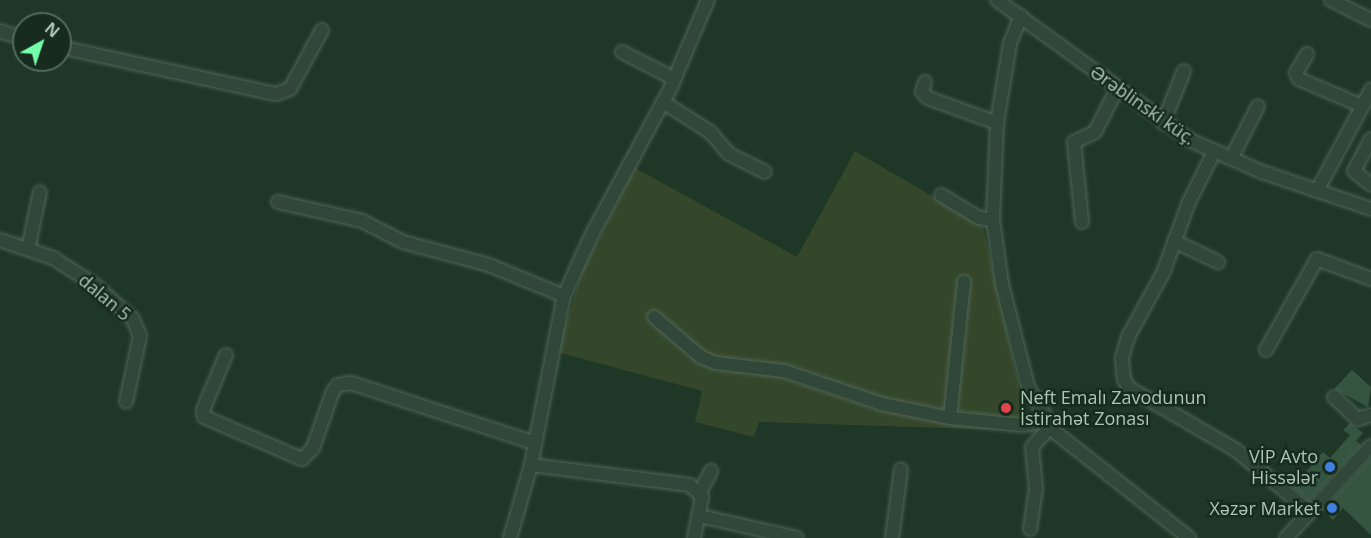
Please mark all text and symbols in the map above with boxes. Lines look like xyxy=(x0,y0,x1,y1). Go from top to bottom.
north arrow xyxy=(12,12,72,72)
text: N xyxy=(40,17,64,42)
street label: Ərəblinski küç. xyxy=(1086,61,1200,149)
street label: dalan 5 xyxy=(74,269,136,325)
place label: Neft Emalı Zavodunun İstirahət Zonası xyxy=(1020,387,1207,430)
marker: Neft Emalı Zavodunun İstirahət Zonası xyxy=(997,399,1015,417)
place label: VİP Avto Hissələr xyxy=(1249,446,1318,488)
marker: VİP Avto Hissələr xyxy=(1323,460,1337,474)
place label: Xəzər Market xyxy=(1209,497,1320,519)
marker: Xəzər Market xyxy=(1325,501,1339,515)

